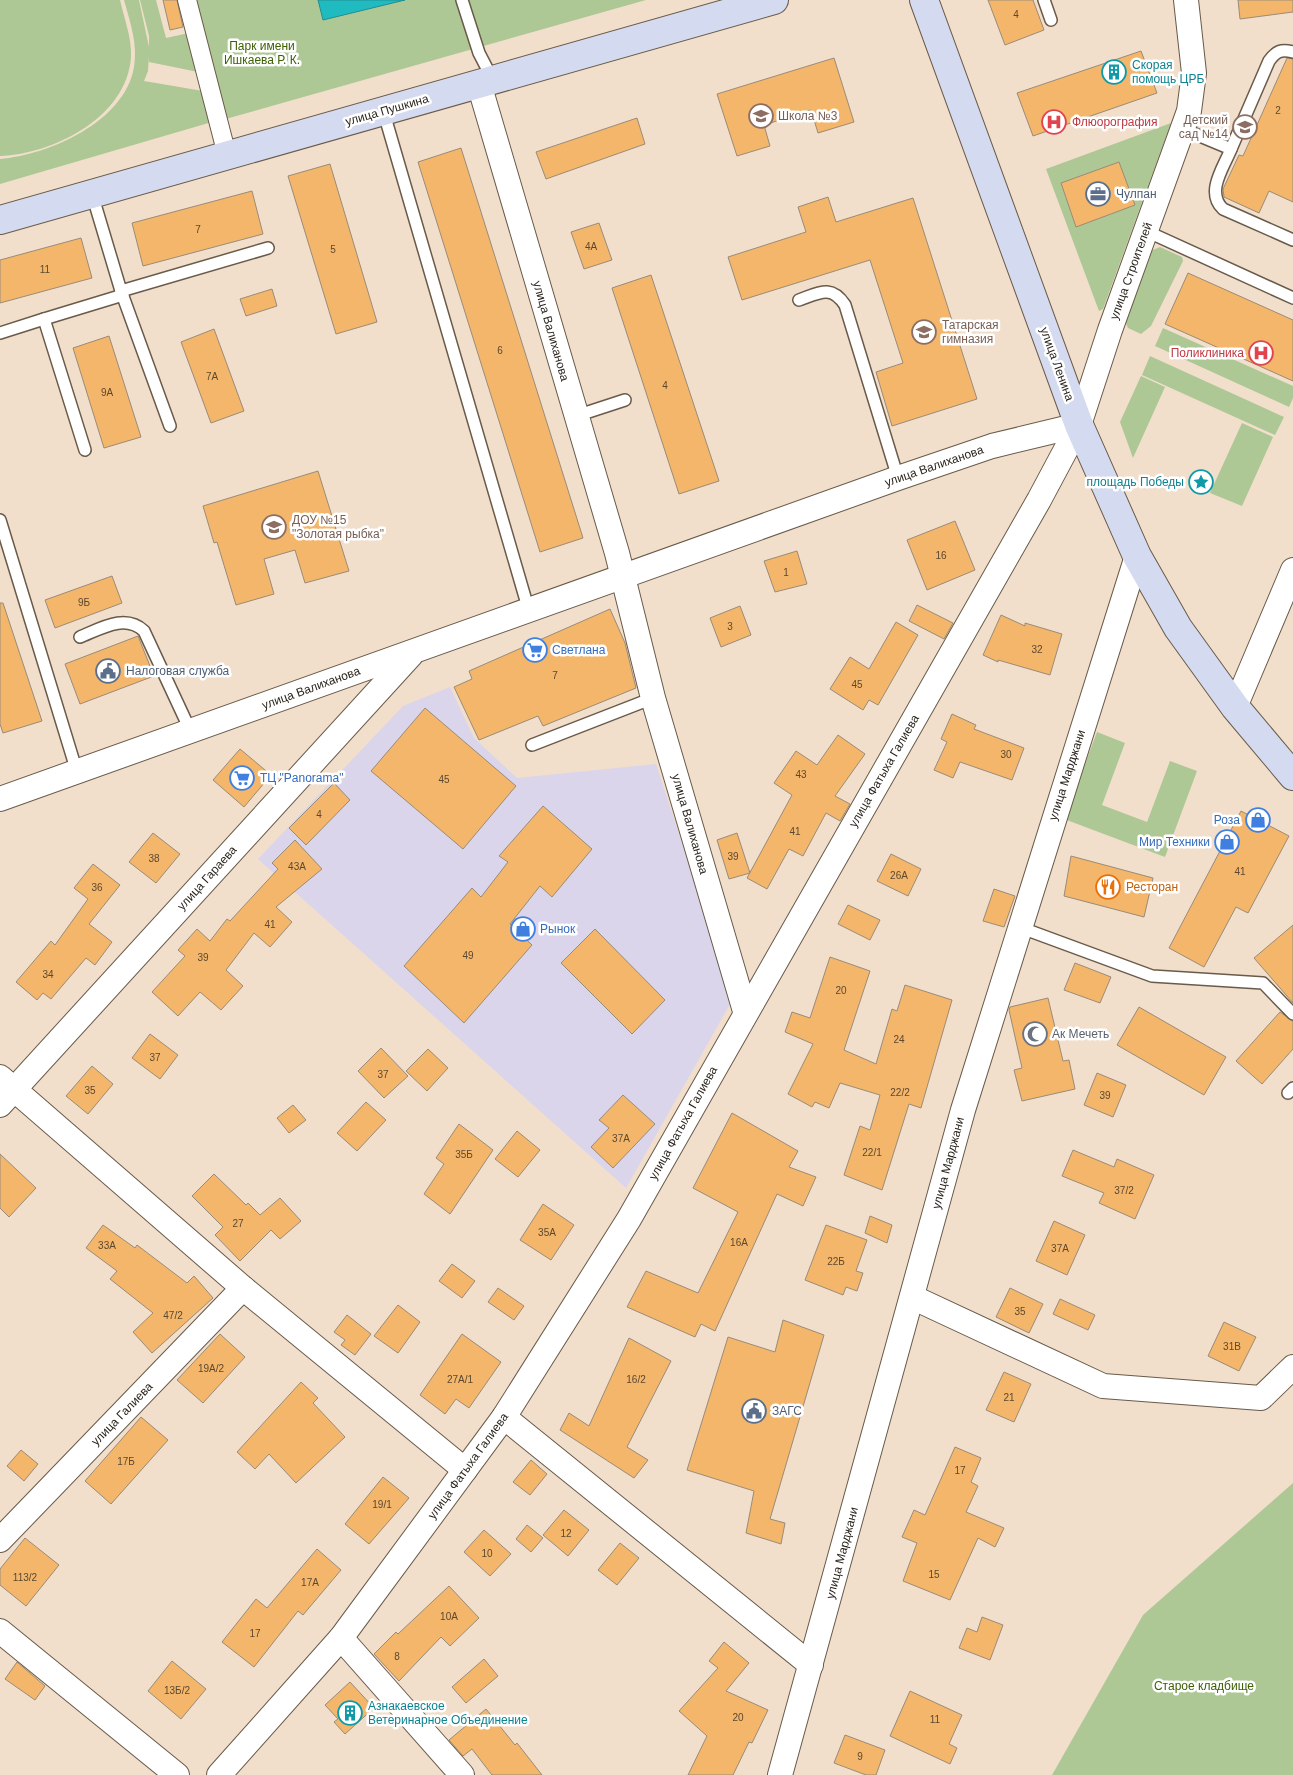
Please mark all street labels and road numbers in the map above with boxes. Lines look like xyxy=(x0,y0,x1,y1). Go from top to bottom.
street label: улица Пушкина xyxy=(344,91,430,129)
street label: улица Строителей xyxy=(1107,220,1155,322)
street label: улица Валиханова xyxy=(530,279,572,383)
street label: улица Ленина xyxy=(1037,325,1077,403)
street label: улица Валиханова xyxy=(883,442,985,489)
street label: улица Валиханова xyxy=(260,664,362,712)
street label: улица Фатыха Галиева xyxy=(846,712,922,830)
street label: улица Марджани xyxy=(1046,728,1088,822)
street label: улица Валиханова xyxy=(669,772,711,876)
street label: улица Гараева xyxy=(174,843,240,913)
street label: улица Фатыха Галиева xyxy=(646,1064,720,1182)
street label: улица Марджани xyxy=(929,1116,967,1210)
street label: улица Галиева xyxy=(88,1379,156,1448)
street label: улица Фатыха Галиева xyxy=(425,1410,511,1522)
street label: улица Марджани xyxy=(823,1506,861,1600)

